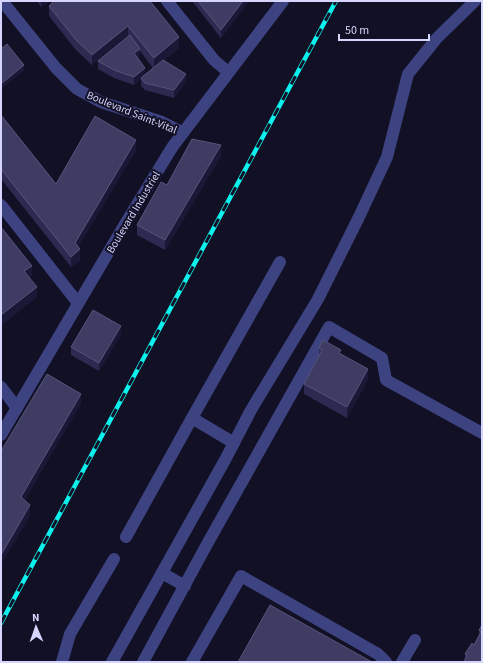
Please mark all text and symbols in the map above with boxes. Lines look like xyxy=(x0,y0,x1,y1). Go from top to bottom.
scale bar xyxy=(339,16,429,42)
text: 50 m xyxy=(345,22,369,39)
street label: Boulevard Saint-Vital xyxy=(84,87,179,138)
street label: Boulevard Industriel xyxy=(103,168,164,256)
north arrow xyxy=(16,607,56,647)
text: N xyxy=(32,610,40,625)

